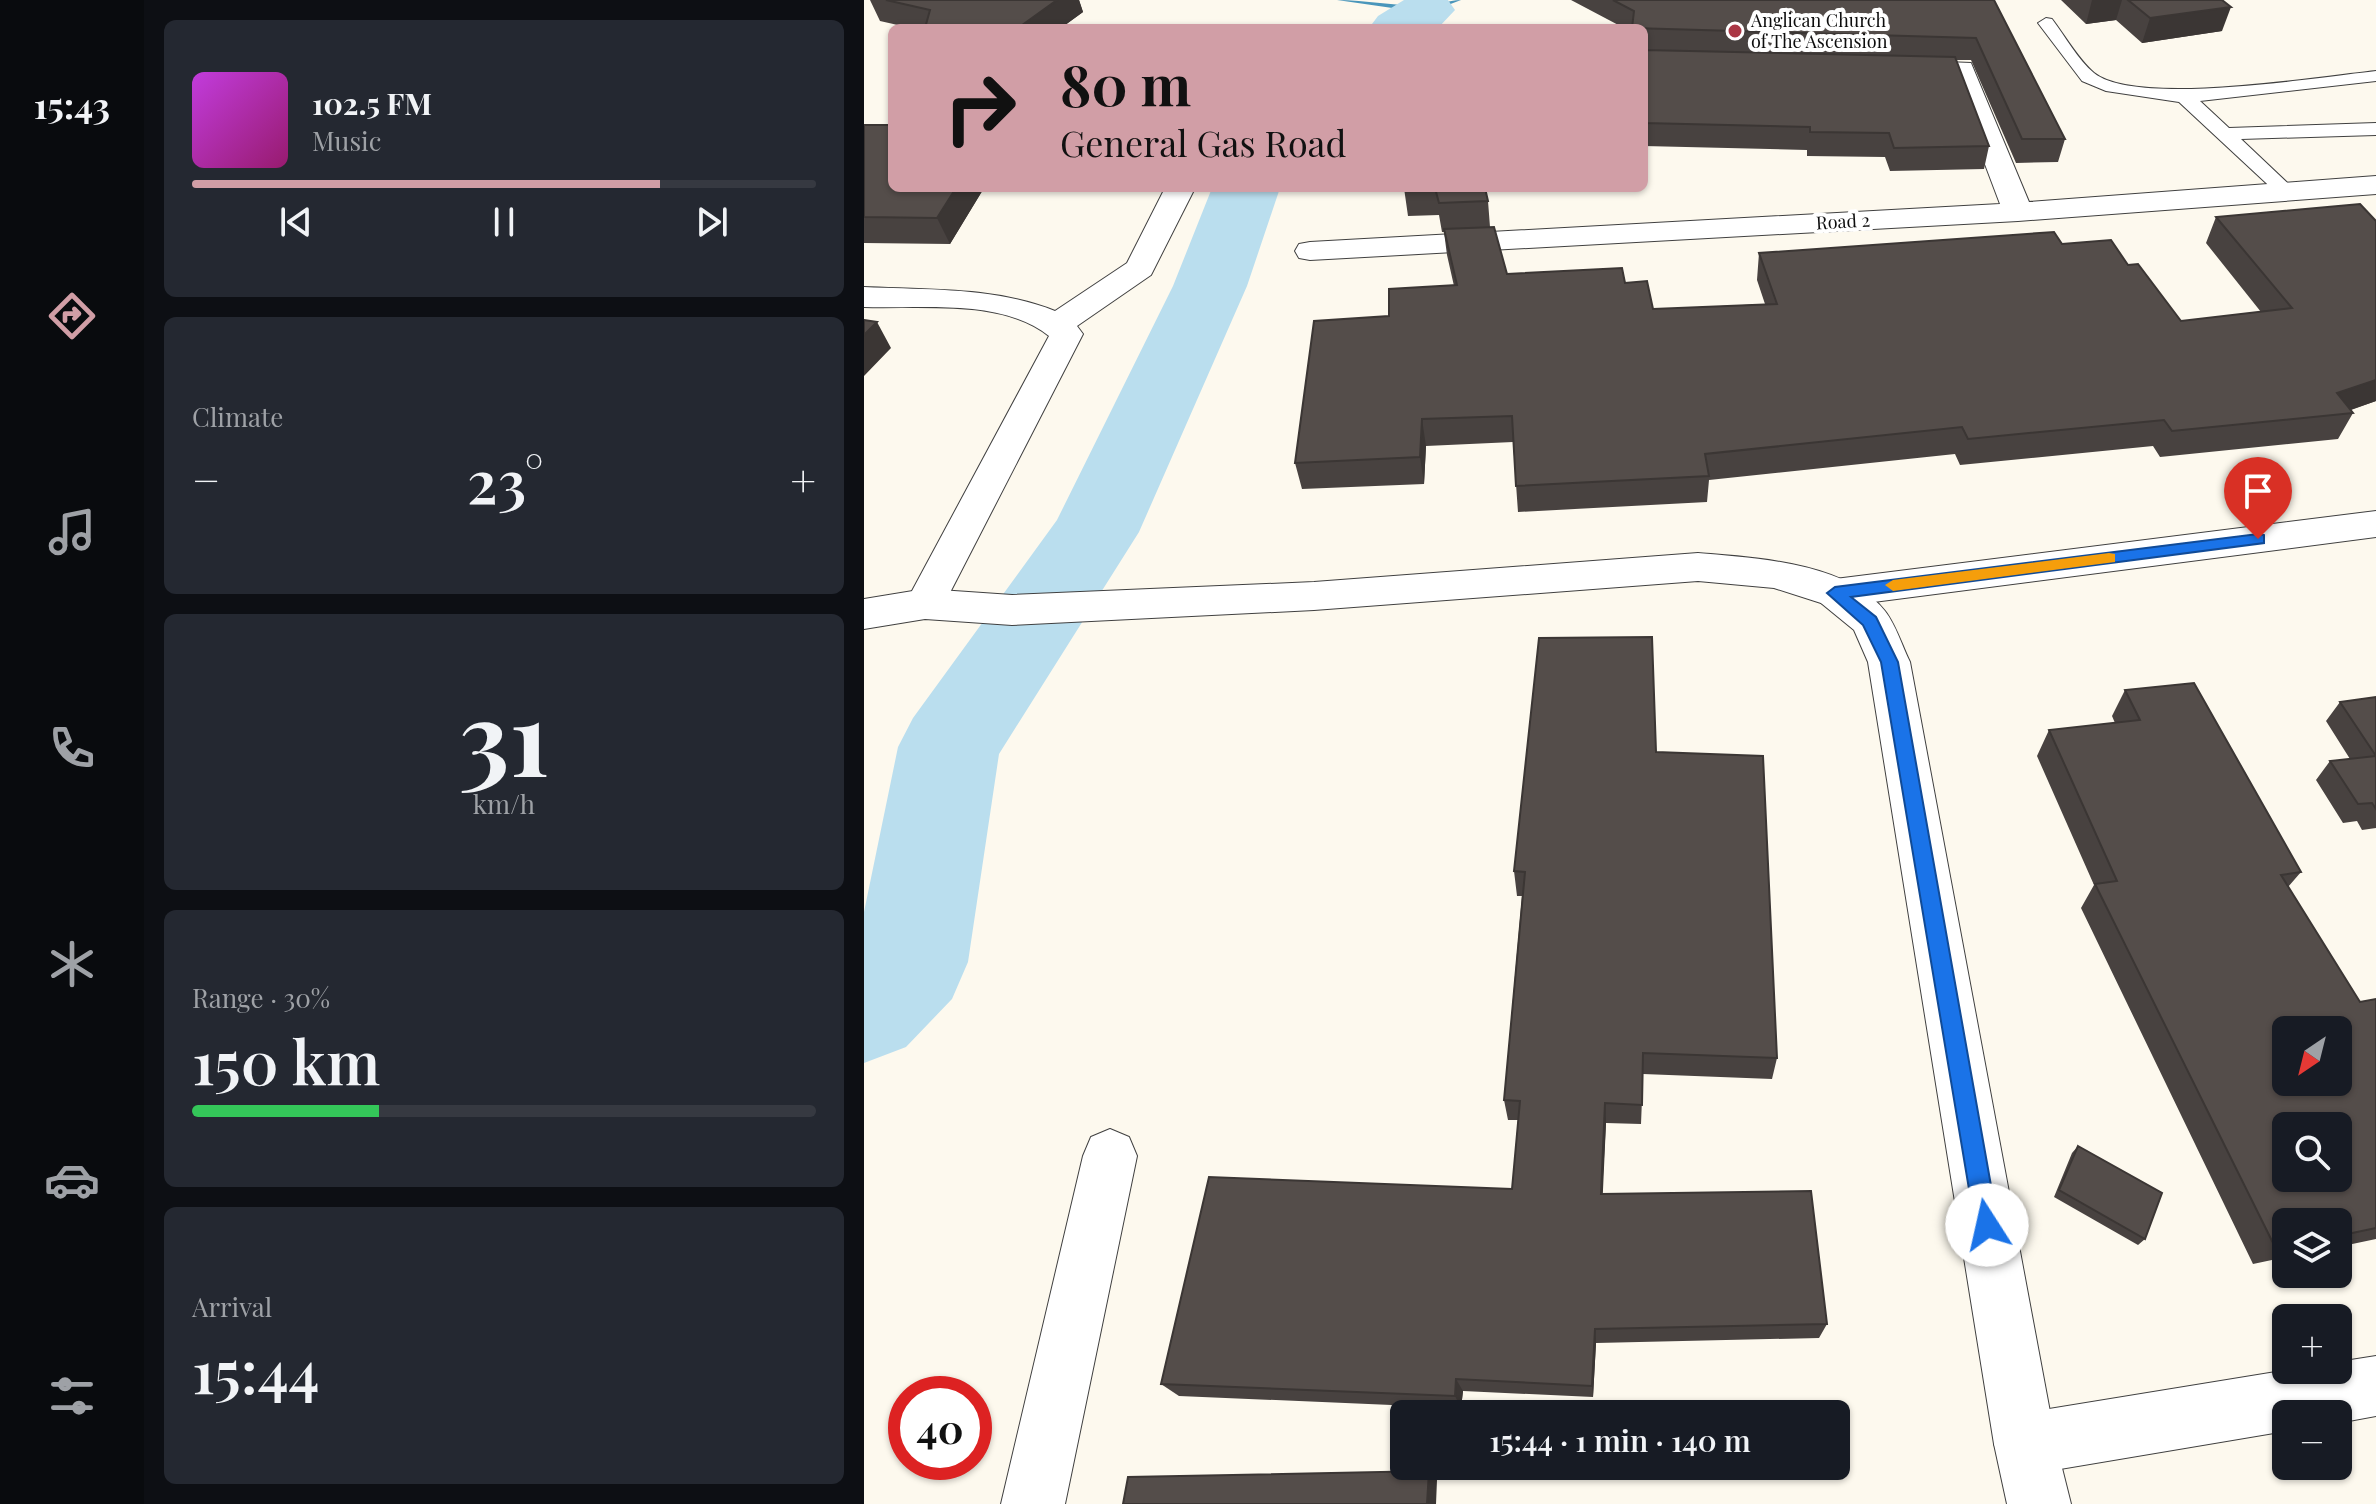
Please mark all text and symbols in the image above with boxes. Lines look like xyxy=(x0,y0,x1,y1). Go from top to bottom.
place label: Anglican Church of The Ascension xyxy=(1750,8,1888,53)
marker: Anglican Church of The Ascension xyxy=(1726,22,1744,40)
text: 80 m xyxy=(1060,46,1191,121)
icon: right xyxy=(928,56,1032,160)
text: 15:43 xyxy=(34,80,110,128)
text: 102.5 FM xyxy=(312,83,432,123)
text: General Gas Road xyxy=(1060,118,1346,166)
text: Music xyxy=(312,123,381,158)
icon: previous xyxy=(274,200,318,244)
icon: pause xyxy=(482,200,526,244)
icon: next xyxy=(690,200,734,244)
street label: Road 2 xyxy=(1815,208,1871,234)
icon: directions xyxy=(44,288,100,344)
text: Climate xyxy=(192,399,283,434)
text: 23° xyxy=(467,439,544,519)
text: − xyxy=(192,449,220,508)
text: + xyxy=(790,449,816,508)
pin xyxy=(2224,457,2292,539)
icon: arrive xyxy=(2236,469,2280,513)
icon: music xyxy=(44,504,100,560)
text: 31 xyxy=(459,664,549,803)
icon: phone xyxy=(44,720,100,776)
text: km/h xyxy=(473,786,535,821)
icon: climate xyxy=(44,936,100,992)
text: Range · 30% xyxy=(192,980,330,1015)
north arrow xyxy=(2272,1016,2352,1096)
map controls xyxy=(2272,1016,2352,1480)
text: 150 km xyxy=(192,1020,380,1100)
button: search xyxy=(2272,1112,2352,1192)
icon: car xyxy=(44,1152,100,1208)
position arrow xyxy=(1945,1183,2029,1267)
button: layers xyxy=(2272,1208,2352,1288)
text: Arrival xyxy=(192,1289,272,1324)
button: + xyxy=(2272,1304,2352,1384)
text: 15:44 xyxy=(192,1329,320,1409)
icon: filters xyxy=(44,1368,100,1424)
speed limit sign: 40 xyxy=(888,1376,992,1480)
button: − xyxy=(2272,1400,2352,1480)
text: 15:44 · 1 min · 140 m xyxy=(1489,1420,1751,1460)

